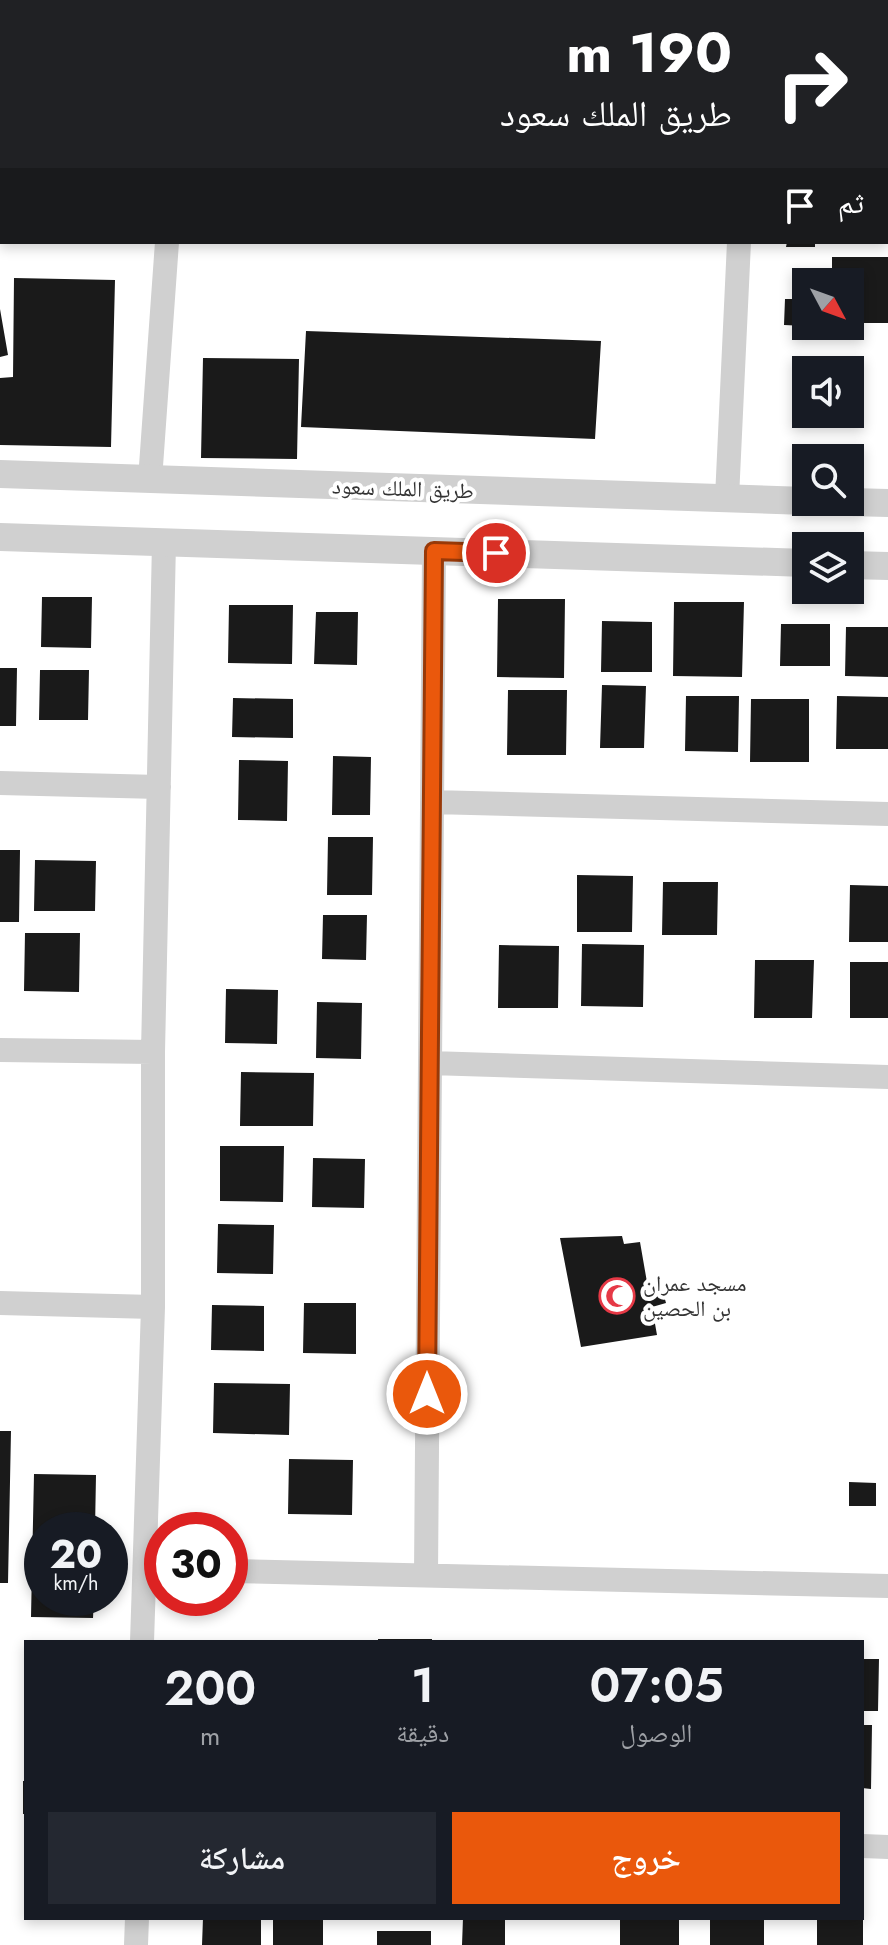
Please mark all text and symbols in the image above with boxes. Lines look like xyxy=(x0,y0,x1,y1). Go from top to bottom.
text: 190 m xyxy=(566,12,732,93)
icon: right xyxy=(760,32,864,136)
text: طريق الملك سعود xyxy=(500,87,732,139)
text: ثم xyxy=(838,181,864,224)
icon: arrive xyxy=(778,184,822,228)
north arrow xyxy=(792,268,864,340)
map controls xyxy=(792,268,864,604)
button: sound xyxy=(792,356,864,428)
button: search xyxy=(792,444,864,516)
street label: طريق الملك سعود xyxy=(332,470,474,506)
pin xyxy=(462,519,530,587)
icon: arrive xyxy=(474,531,518,575)
button: layers xyxy=(792,532,864,604)
place label: مسجد عمران بن الحصين xyxy=(643,1267,747,1324)
mosque icon: مسجد عمران بن الحصين xyxy=(598,1277,636,1315)
position arrow xyxy=(385,1352,469,1436)
speed limit sign: 30 xyxy=(144,1512,248,1616)
text: 20 xyxy=(50,1525,102,1583)
text: km/h xyxy=(53,1569,99,1598)
text: 1 xyxy=(411,1651,435,1720)
text: 07:05 xyxy=(589,1651,724,1720)
text: 200 xyxy=(164,1654,256,1723)
text: دقيقة xyxy=(396,1714,449,1752)
text: الوصول xyxy=(621,1714,693,1752)
text: m xyxy=(200,1717,220,1755)
button: مشاركة xyxy=(48,1812,436,1904)
button: خروج xyxy=(452,1812,840,1904)

